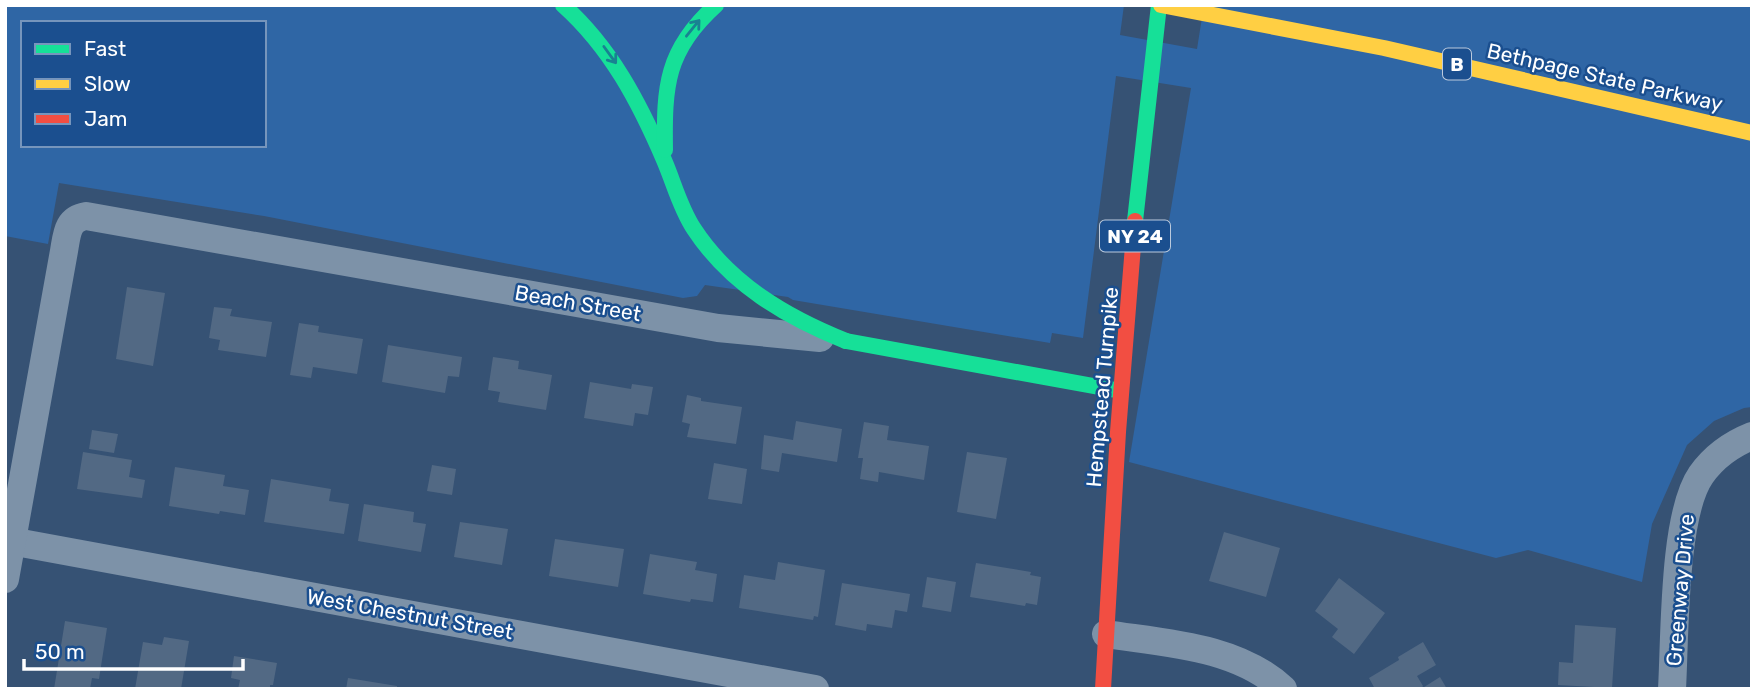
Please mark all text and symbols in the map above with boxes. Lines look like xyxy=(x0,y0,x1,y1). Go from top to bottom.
one-way arrow xyxy=(685,19,700,37)
legend xyxy=(21,21,266,147)
text: Fast xyxy=(84,36,126,61)
street label: Bethpage State Parkway xyxy=(1485,38,1726,116)
one-way arrow xyxy=(603,45,617,64)
road number: B xyxy=(1443,48,1471,80)
text: Slow xyxy=(84,71,131,96)
text: Jam xyxy=(84,106,128,131)
road number: NY 24 xyxy=(1100,220,1170,252)
street label: Beach Street xyxy=(513,280,643,326)
street label: Hempstead Turnpike xyxy=(1081,286,1123,488)
street label: Greenway Drive xyxy=(1661,513,1699,667)
street label: West Chestnut Street xyxy=(305,584,515,644)
scale bar xyxy=(24,628,243,672)
text: 50 m xyxy=(35,639,85,664)

